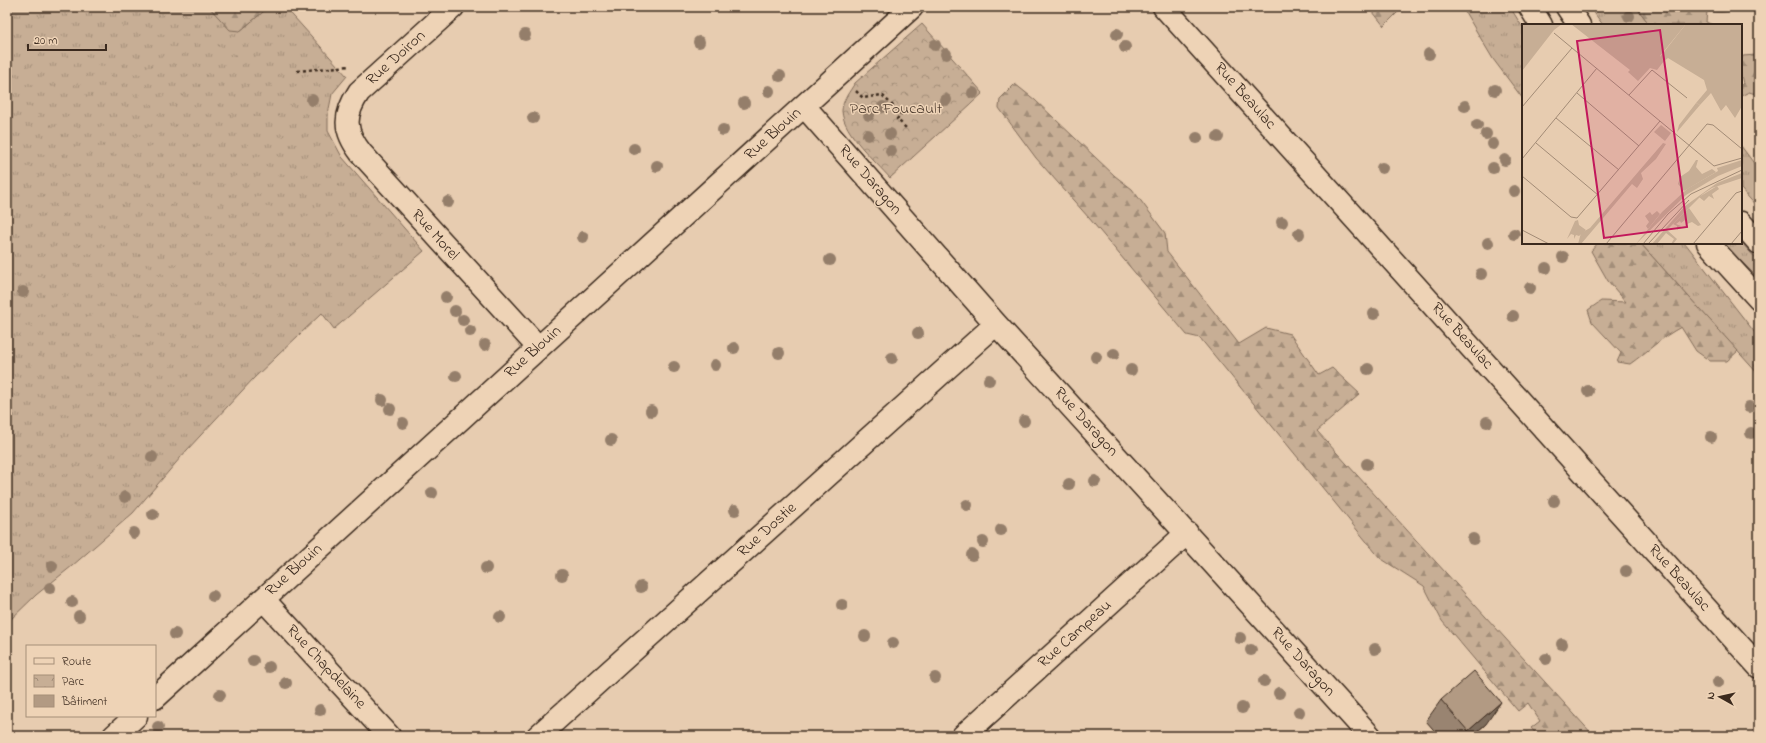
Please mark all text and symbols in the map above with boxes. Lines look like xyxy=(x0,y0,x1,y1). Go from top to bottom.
inset map xyxy=(1522,24,1742,244)
street label: Rue Doiron xyxy=(361,25,431,91)
scale bar xyxy=(28,26,106,52)
text: 20 m xyxy=(34,32,57,50)
street label: Rue Beaulac xyxy=(1208,57,1282,136)
park label: Parc Foucault xyxy=(850,97,943,121)
street label: Rue Blouin xyxy=(739,102,807,166)
street label: Rue Daragon xyxy=(833,139,908,221)
street label: Rue Morel xyxy=(405,204,465,266)
street label: Rue Beaulac xyxy=(1425,297,1499,376)
street label: Rue Blouin xyxy=(499,320,567,384)
street label: Rue Daragon xyxy=(1048,382,1124,462)
street label: Rue Dostie xyxy=(732,496,803,563)
street label: Rue Blouin xyxy=(260,538,328,602)
street label: Rue Beaulac xyxy=(1642,539,1716,618)
street label: Rue Campeau xyxy=(1033,594,1117,674)
street label: Rue Chapdelaine xyxy=(280,619,372,715)
street label: Rue Daragon xyxy=(1265,622,1341,702)
legend xyxy=(26,645,156,717)
text: Route xyxy=(62,653,92,671)
text: Parc xyxy=(62,673,84,691)
north arrow xyxy=(1700,677,1740,717)
text: N xyxy=(1703,691,1720,701)
text: Bâtiment xyxy=(61,693,107,711)

